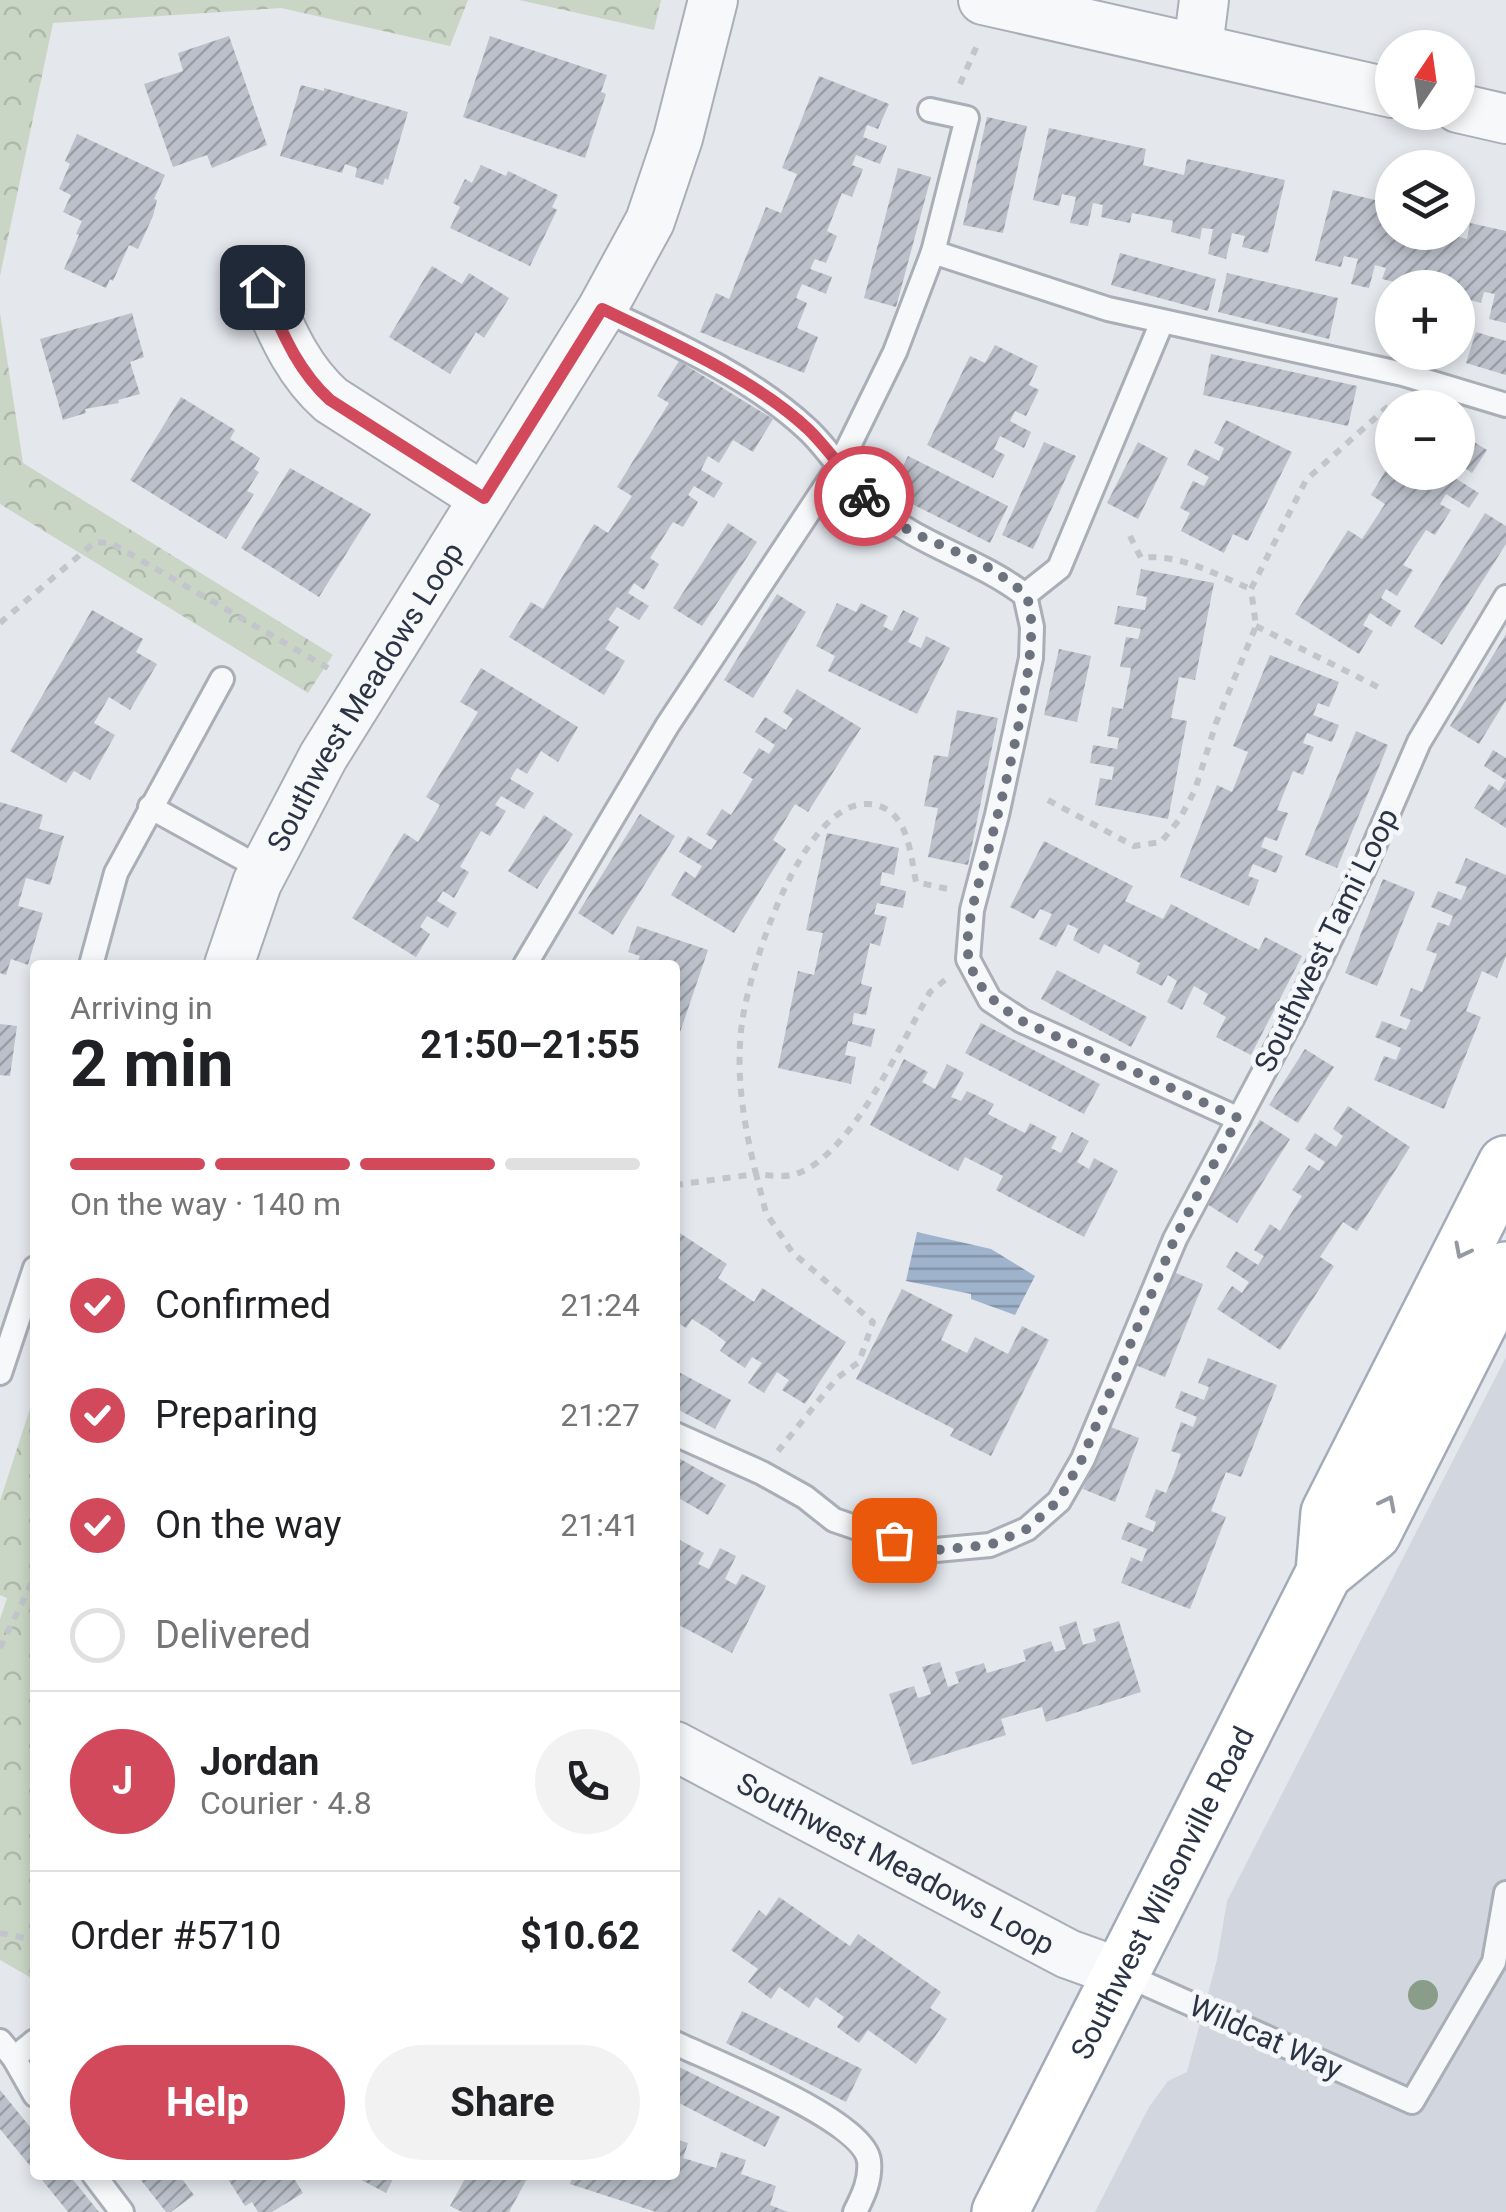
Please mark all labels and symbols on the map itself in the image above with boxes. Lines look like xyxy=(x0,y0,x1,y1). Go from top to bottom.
north arrow xyxy=(1375,30,1475,130)
pin xyxy=(220,245,305,330)
courier xyxy=(814,446,914,546)
street label: Southwest Meadows Loop xyxy=(259,535,470,857)
street label: Southwest Tami Loop xyxy=(1247,802,1405,1078)
one-way arrow xyxy=(1455,1240,1474,1258)
one-way arrow xyxy=(1376,1495,1395,1513)
pin xyxy=(852,1498,937,1583)
street label: Southwest Wilsonville Road xyxy=(1063,1721,1261,2065)
street label: Southwest Meadows Loop xyxy=(731,1765,1061,1961)
street label: Wildcat Way xyxy=(1184,1988,1348,2086)

